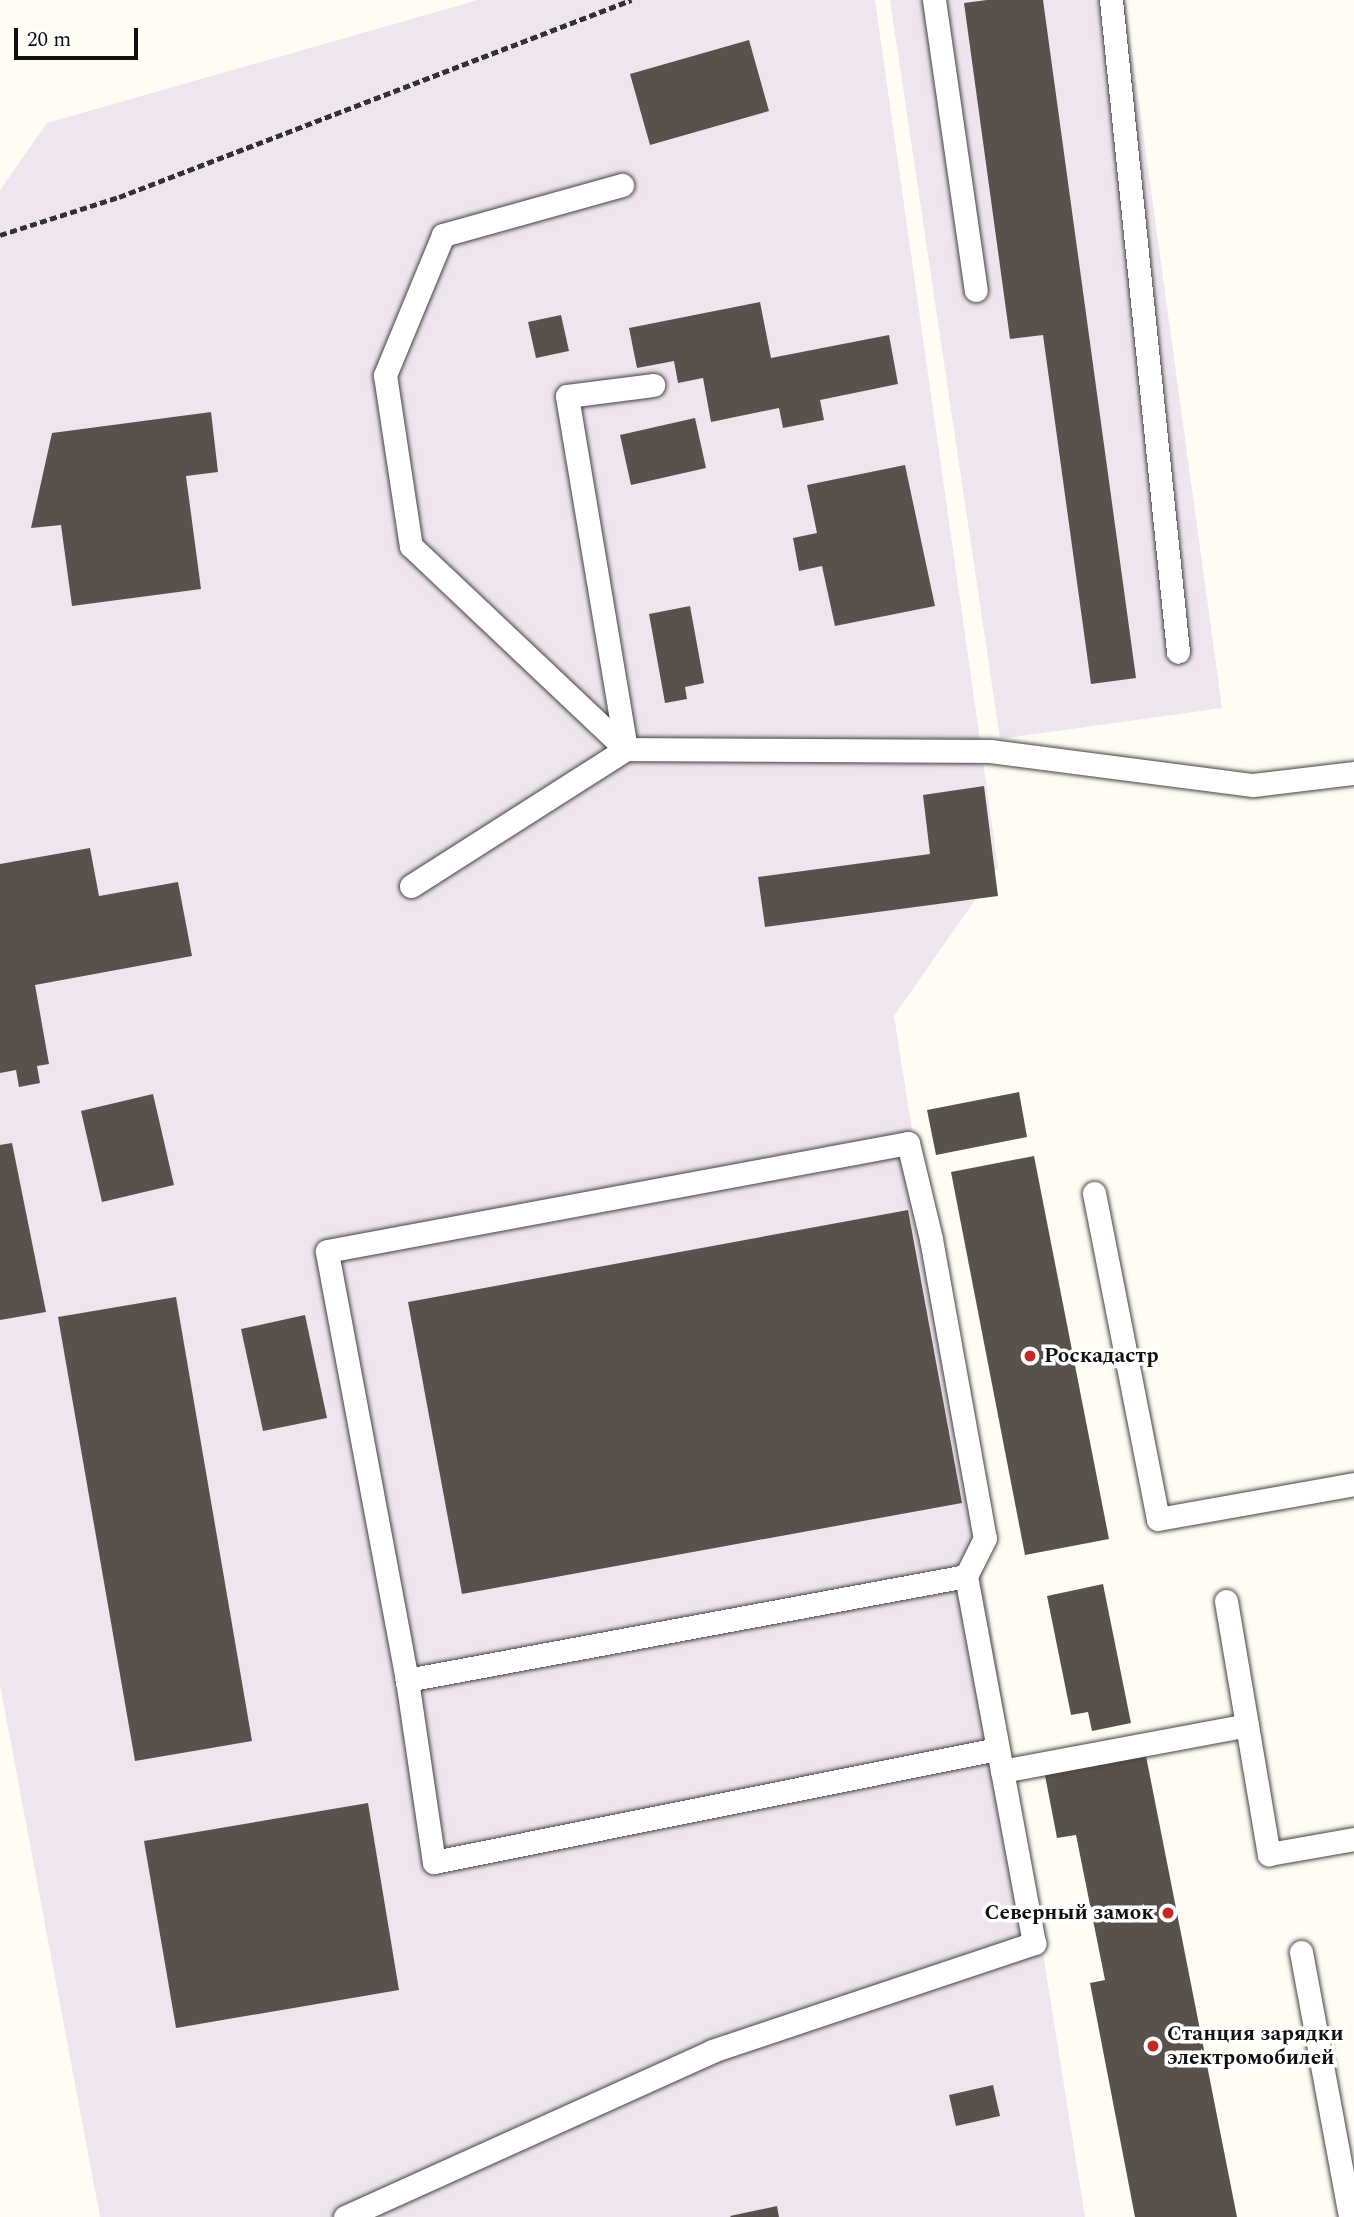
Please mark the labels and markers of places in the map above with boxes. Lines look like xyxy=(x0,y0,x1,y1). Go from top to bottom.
place label: Роскадастр xyxy=(1044,1343,1159,1369)
marker: Роскадастр xyxy=(1022,1348,1038,1364)
place label: Северный замок xyxy=(985,1900,1154,1926)
marker: Северный замок xyxy=(1160,1905,1176,1921)
place label: Станция зарядки электромобилей xyxy=(1167,2021,1344,2071)
marker: Станция зарядки электромобилей xyxy=(1145,2038,1161,2054)

